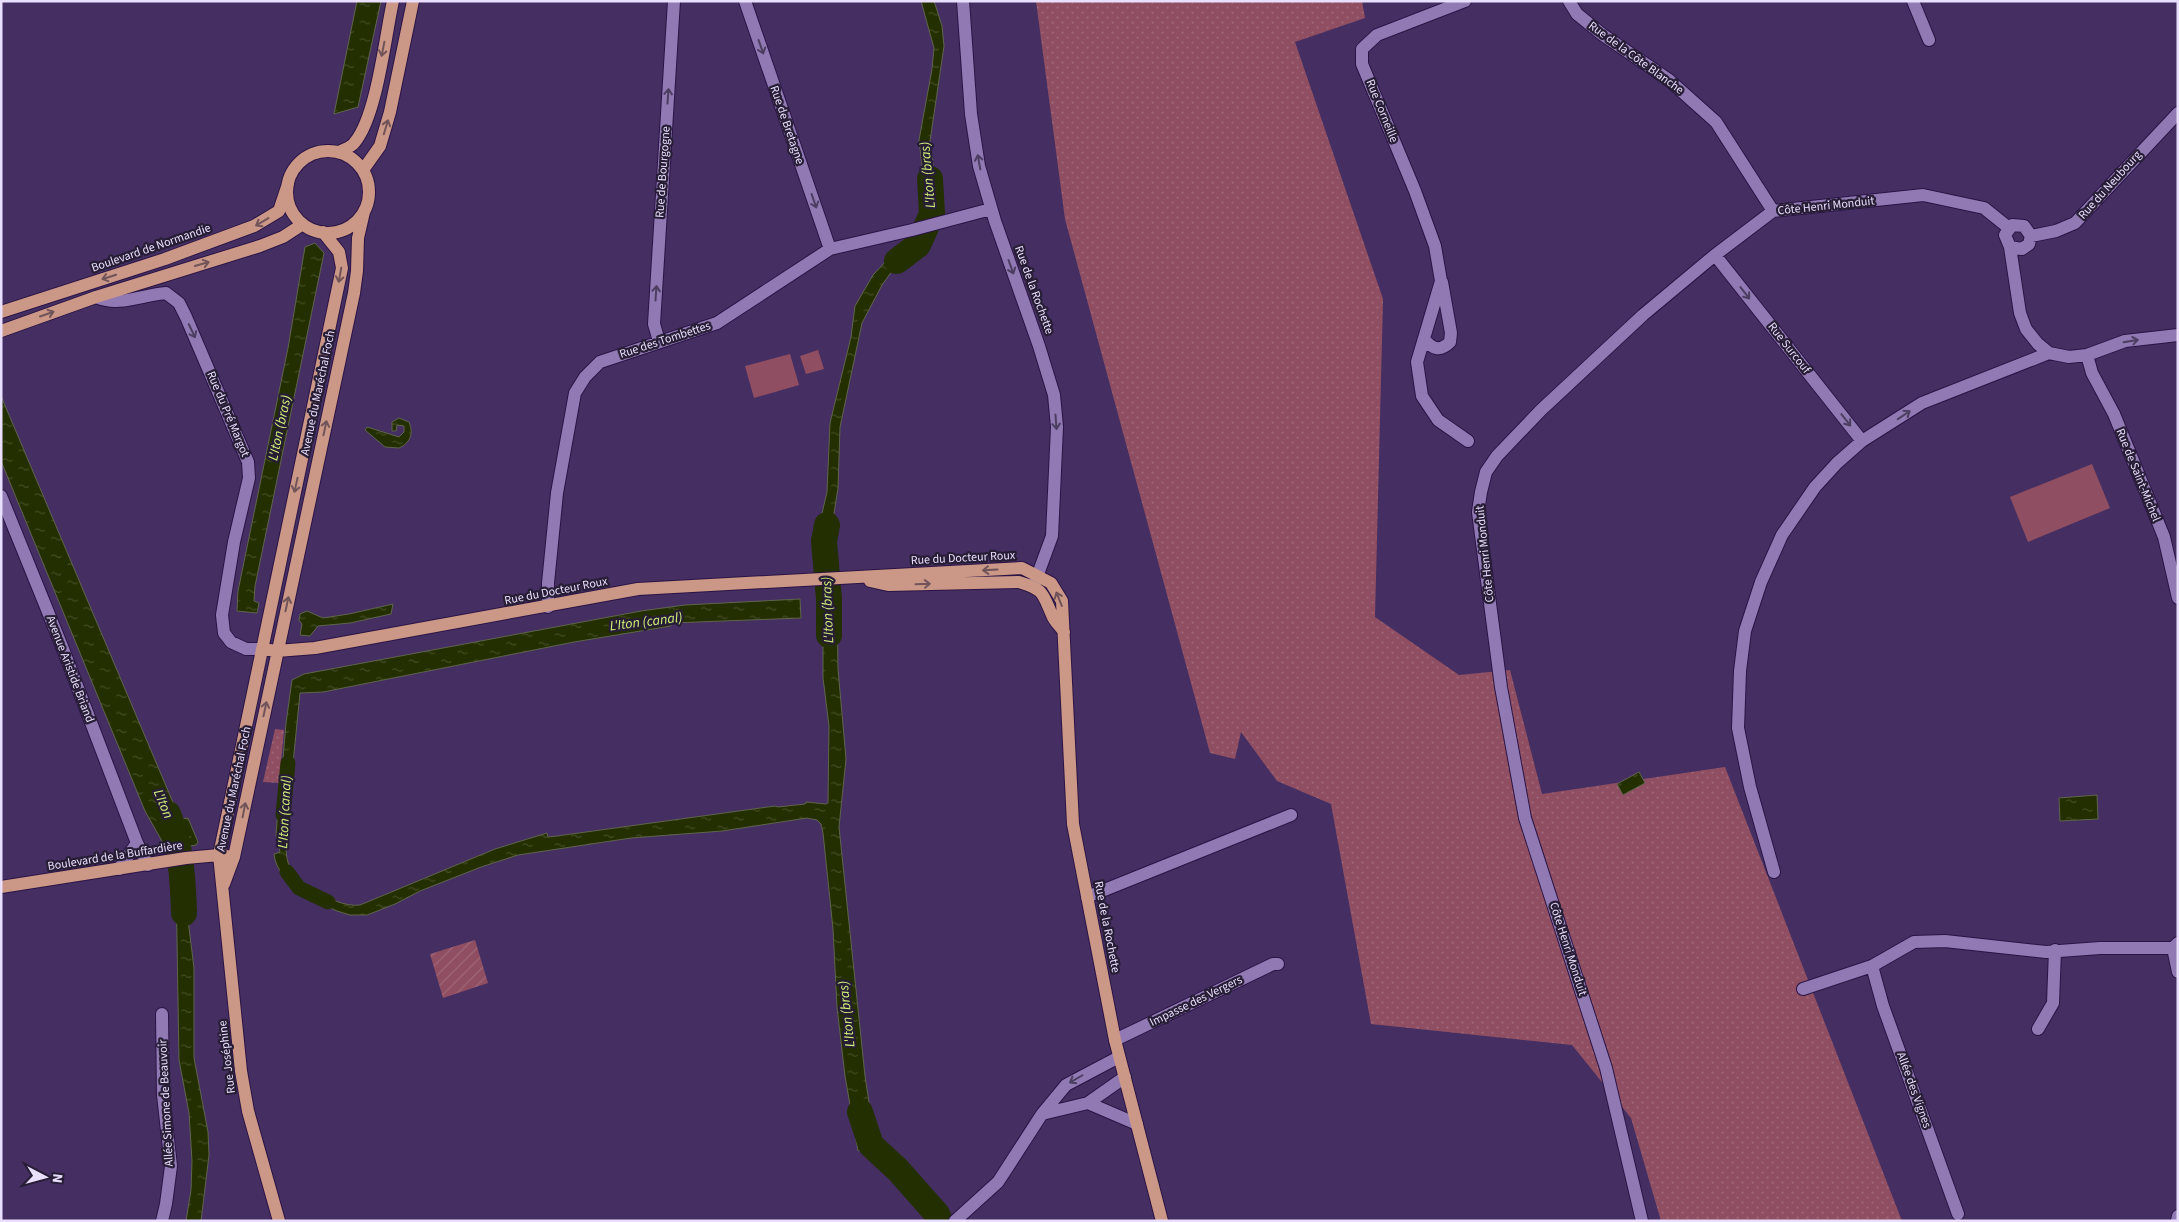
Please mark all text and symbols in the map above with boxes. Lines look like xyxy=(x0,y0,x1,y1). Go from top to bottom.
street label: Rue de la Côte Blanche xyxy=(1585,18,1687,98)
one-way arrow xyxy=(757,39,766,55)
one-way arrow xyxy=(378,41,387,57)
street label: Rue Corneille xyxy=(1362,77,1402,145)
street label: Rue de Bretagne xyxy=(766,83,808,167)
one-way arrow xyxy=(663,88,673,104)
one-way arrow xyxy=(381,120,391,136)
street label: Rue de Bourgogne xyxy=(651,126,675,218)
water label: L'Iton (bras) xyxy=(915,141,941,209)
street label: Rue du Neubourg xyxy=(2074,147,2146,223)
one-way arrow xyxy=(973,155,983,171)
street label: Côte Henri Monduit xyxy=(1777,192,1875,220)
one-way arrow xyxy=(810,193,819,208)
one-way arrow xyxy=(255,217,269,227)
street label: Boulevard de Normandie xyxy=(89,220,213,276)
street label: Rue de la Rochette xyxy=(1010,243,1058,337)
one-way arrow xyxy=(193,258,209,268)
one-way arrow xyxy=(1007,259,1016,274)
one-way arrow xyxy=(335,267,345,283)
one-way arrow xyxy=(102,273,118,283)
one-way arrow xyxy=(651,285,660,301)
one-way arrow xyxy=(1740,286,1751,299)
one-way arrow xyxy=(39,309,55,319)
street label: Rue des Tombettes xyxy=(617,317,713,363)
street label: Rue Surcouf xyxy=(1764,319,1815,377)
one-way arrow xyxy=(188,323,197,338)
street label: Avenue du Maréchal Foch xyxy=(296,329,340,457)
one-way arrow xyxy=(2123,335,2139,345)
street label: Rue du Pré Margot xyxy=(202,369,254,459)
water label: L'Iton (bras) xyxy=(263,393,297,463)
one-way arrow xyxy=(1896,410,1910,420)
one-way arrow xyxy=(1841,413,1852,426)
one-way arrow xyxy=(1052,414,1061,430)
one-way arrow xyxy=(321,420,330,436)
street label: Rue de Saint-Michel xyxy=(2112,426,2164,524)
one-way arrow xyxy=(291,477,300,493)
street label: Côte Henri Monduit xyxy=(1471,505,1499,603)
street label: Rue du Docteur Roux xyxy=(910,547,1016,569)
one-way arrow xyxy=(982,565,998,574)
street label: Rue du Docteur Roux xyxy=(503,573,610,609)
water label: L'Iton (bras) xyxy=(817,576,839,644)
one-way arrow xyxy=(915,580,931,589)
one-way arrow xyxy=(1054,591,1063,606)
one-way arrow xyxy=(283,596,292,612)
water label: L'Iton (canal) xyxy=(609,608,683,636)
street label: Avenue Aristide Briand xyxy=(42,613,98,725)
one-way arrow xyxy=(260,702,270,718)
street label: Avenue du Maréchal Foch xyxy=(212,725,256,853)
water label: L'Iton (canal) xyxy=(273,775,297,849)
water label: L'Iton xyxy=(148,786,178,822)
one-way arrow xyxy=(239,802,249,818)
street label: Boulevard de la Buffardière xyxy=(46,837,184,875)
street label: Rue de la Rochette xyxy=(1090,880,1124,974)
street label: Côte Henri Monduit xyxy=(1545,900,1591,998)
street label: Impasse des Vergers xyxy=(1147,971,1245,1031)
water label: L'Iton (bras) xyxy=(834,980,860,1048)
street label: Rue Joséphine xyxy=(214,1019,240,1095)
street label: Allée Simone de Beauvoir xyxy=(154,1038,178,1167)
street label: Allée des Vignes xyxy=(1892,1050,1936,1130)
one-way arrow xyxy=(1069,1075,1084,1085)
north arrow xyxy=(20,1152,70,1202)
text: N xyxy=(47,1173,67,1184)

